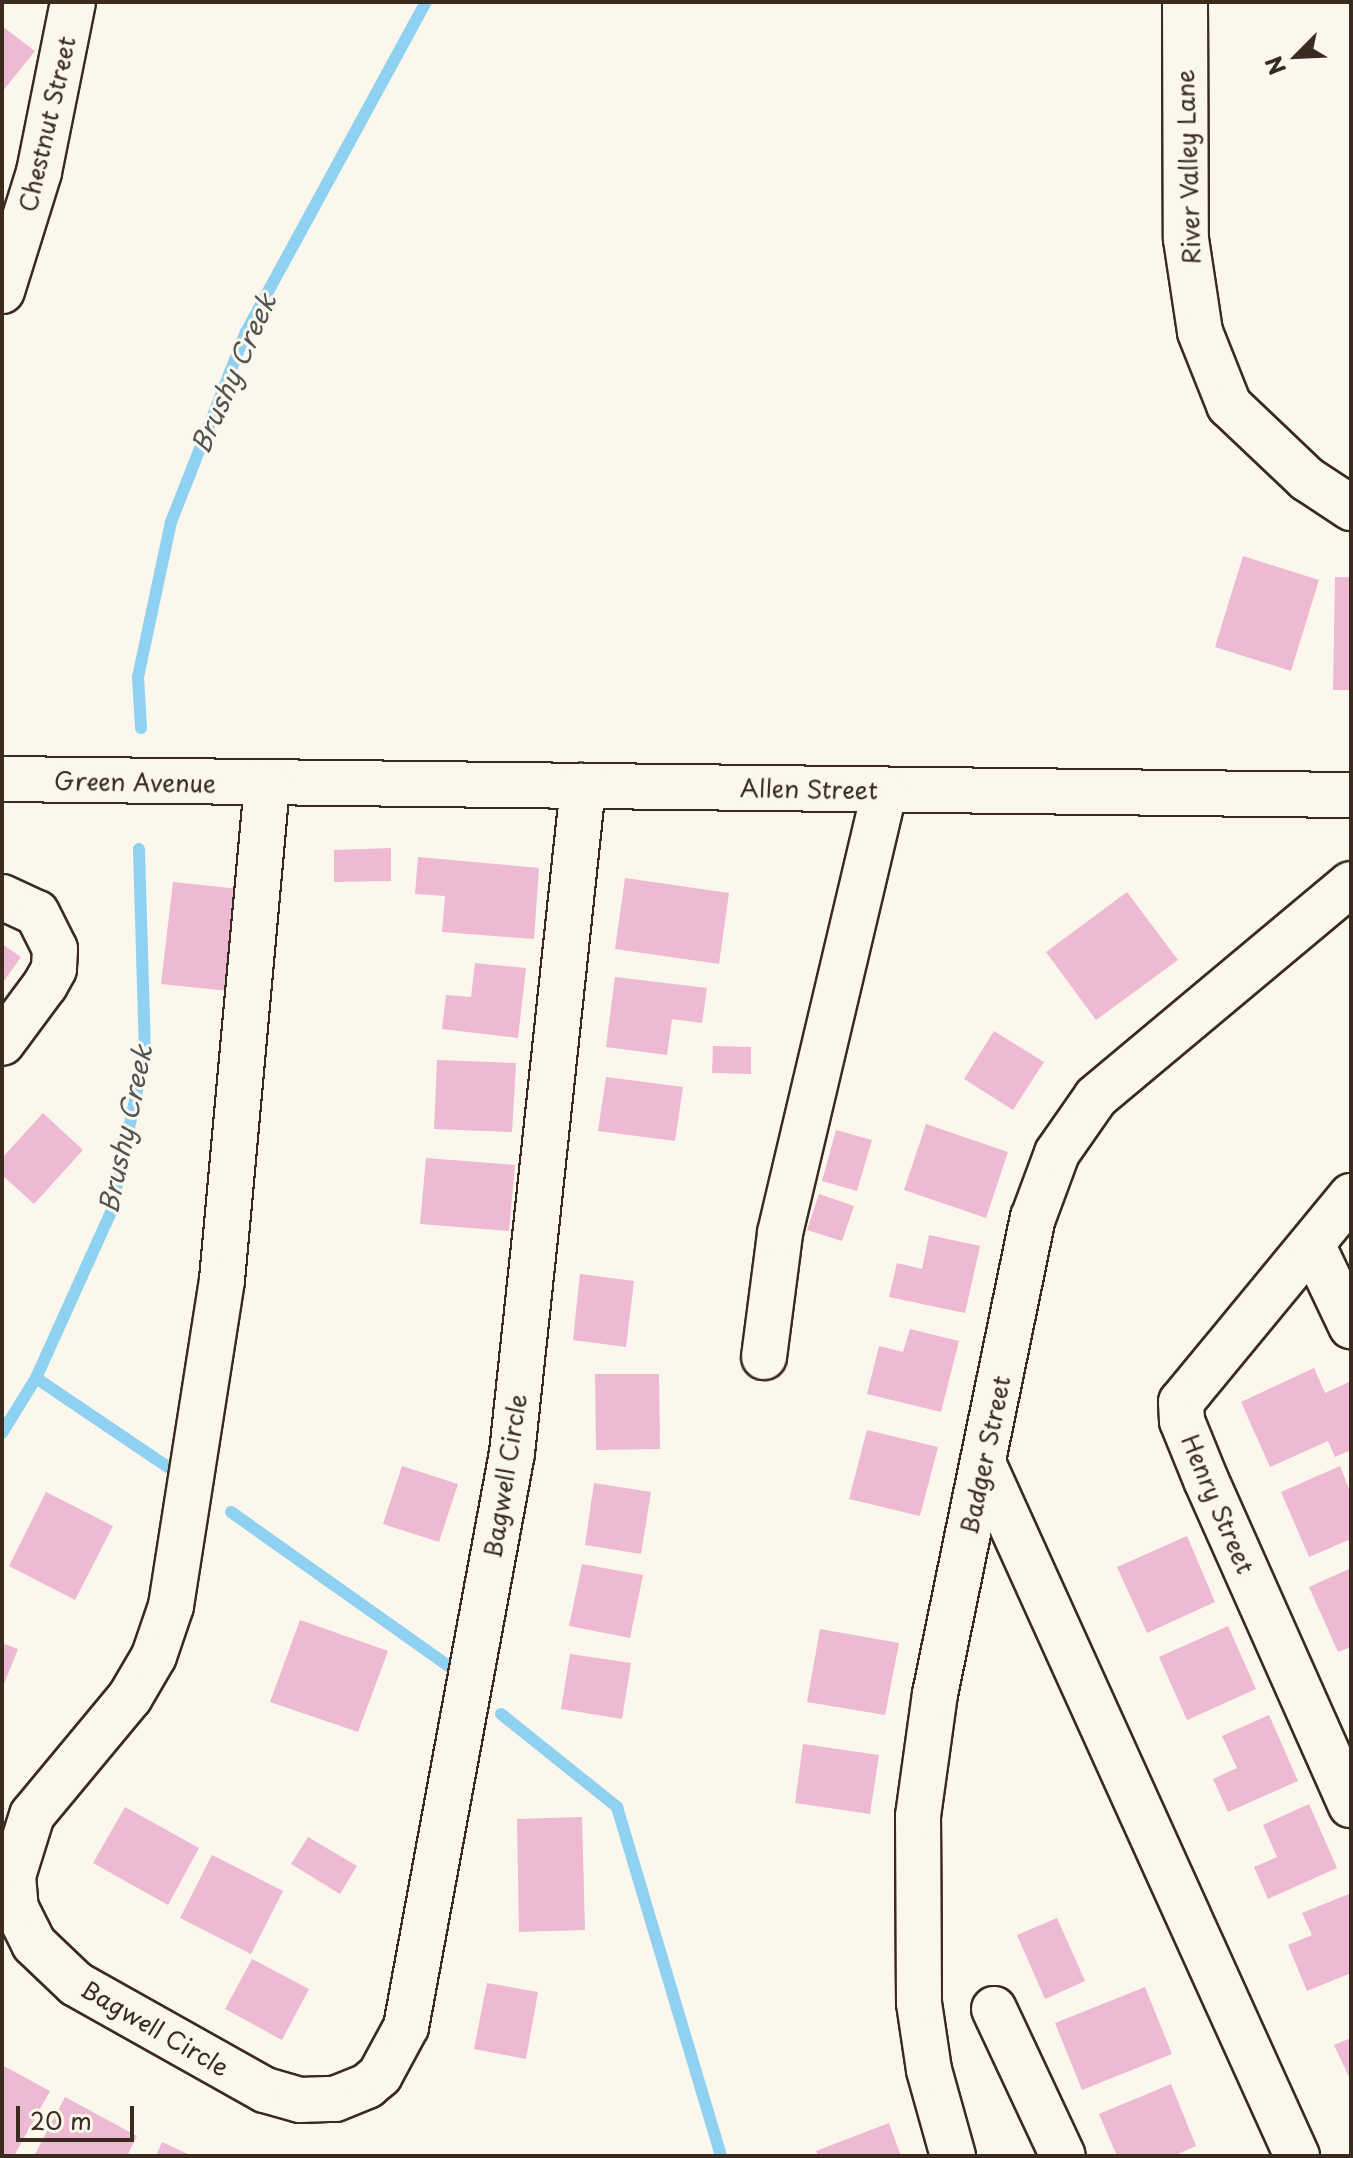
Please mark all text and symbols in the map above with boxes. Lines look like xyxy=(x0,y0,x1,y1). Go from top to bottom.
north arrow xyxy=(1257,16,1337,96)
street label: Chestnut Street xyxy=(13,32,81,216)
text: N xyxy=(1256,51,1293,81)
street label: River Valley Lane xyxy=(1170,67,1206,267)
water label: Brushy Creek xyxy=(184,288,282,458)
street label: Green Avenue xyxy=(53,766,217,798)
street label: Allen Street xyxy=(739,773,879,805)
water label: Brushy Creek xyxy=(92,1042,158,1216)
street label: Badger Street xyxy=(954,1373,1016,1537)
street label: Bagwell Circle xyxy=(478,1391,532,1561)
street label: Henry Street xyxy=(1176,1430,1260,1578)
street label: Bagwell Circle xyxy=(75,1973,235,2083)
scale bar xyxy=(20,2090,138,2140)
text: 20 m xyxy=(30,2102,92,2138)

